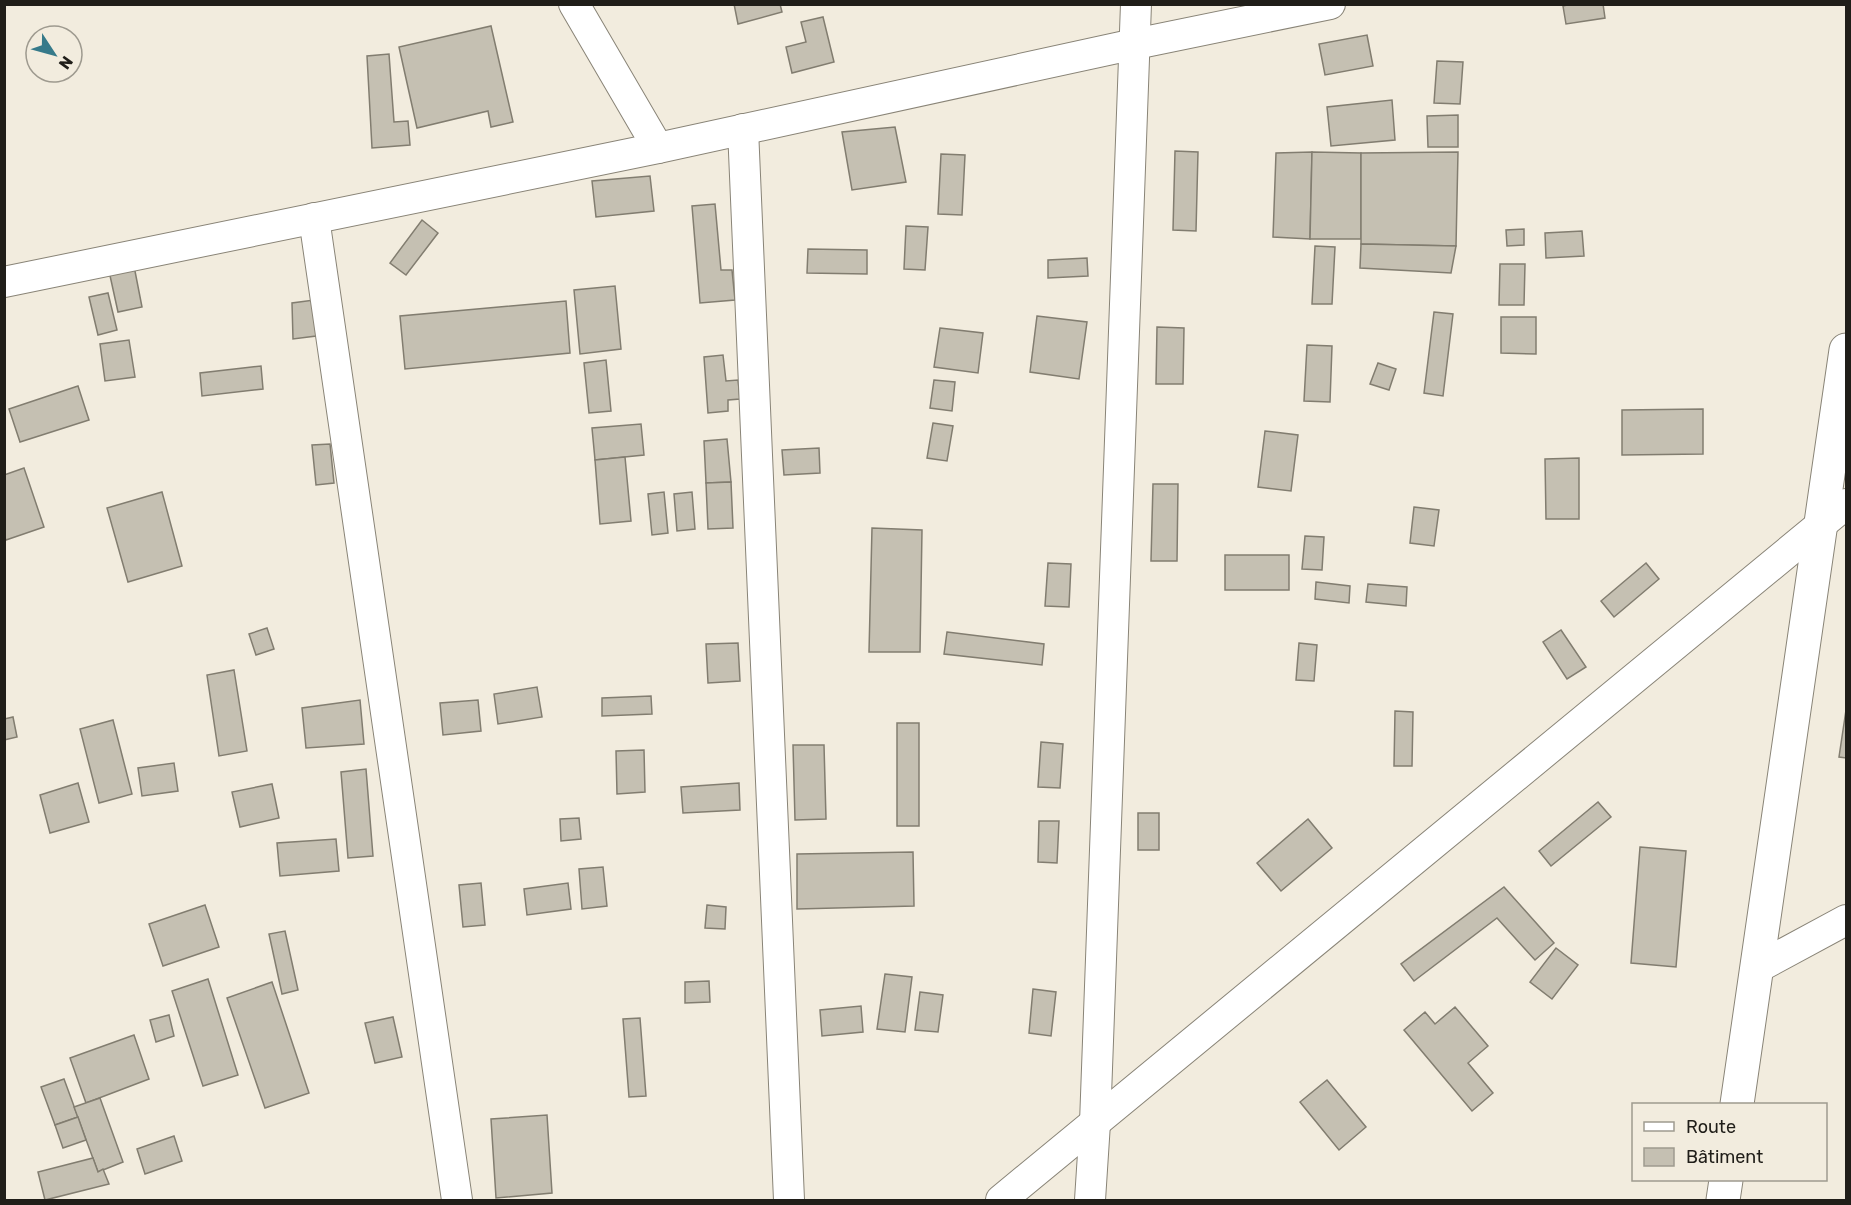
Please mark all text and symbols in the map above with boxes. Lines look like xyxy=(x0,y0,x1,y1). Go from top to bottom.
north arrow xyxy=(24,24,84,84)
text: N xyxy=(55,52,77,73)
legend xyxy=(1632,1103,1827,1181)
text: Route xyxy=(1686,1116,1736,1138)
text: Bâtiment xyxy=(1686,1146,1763,1168)

